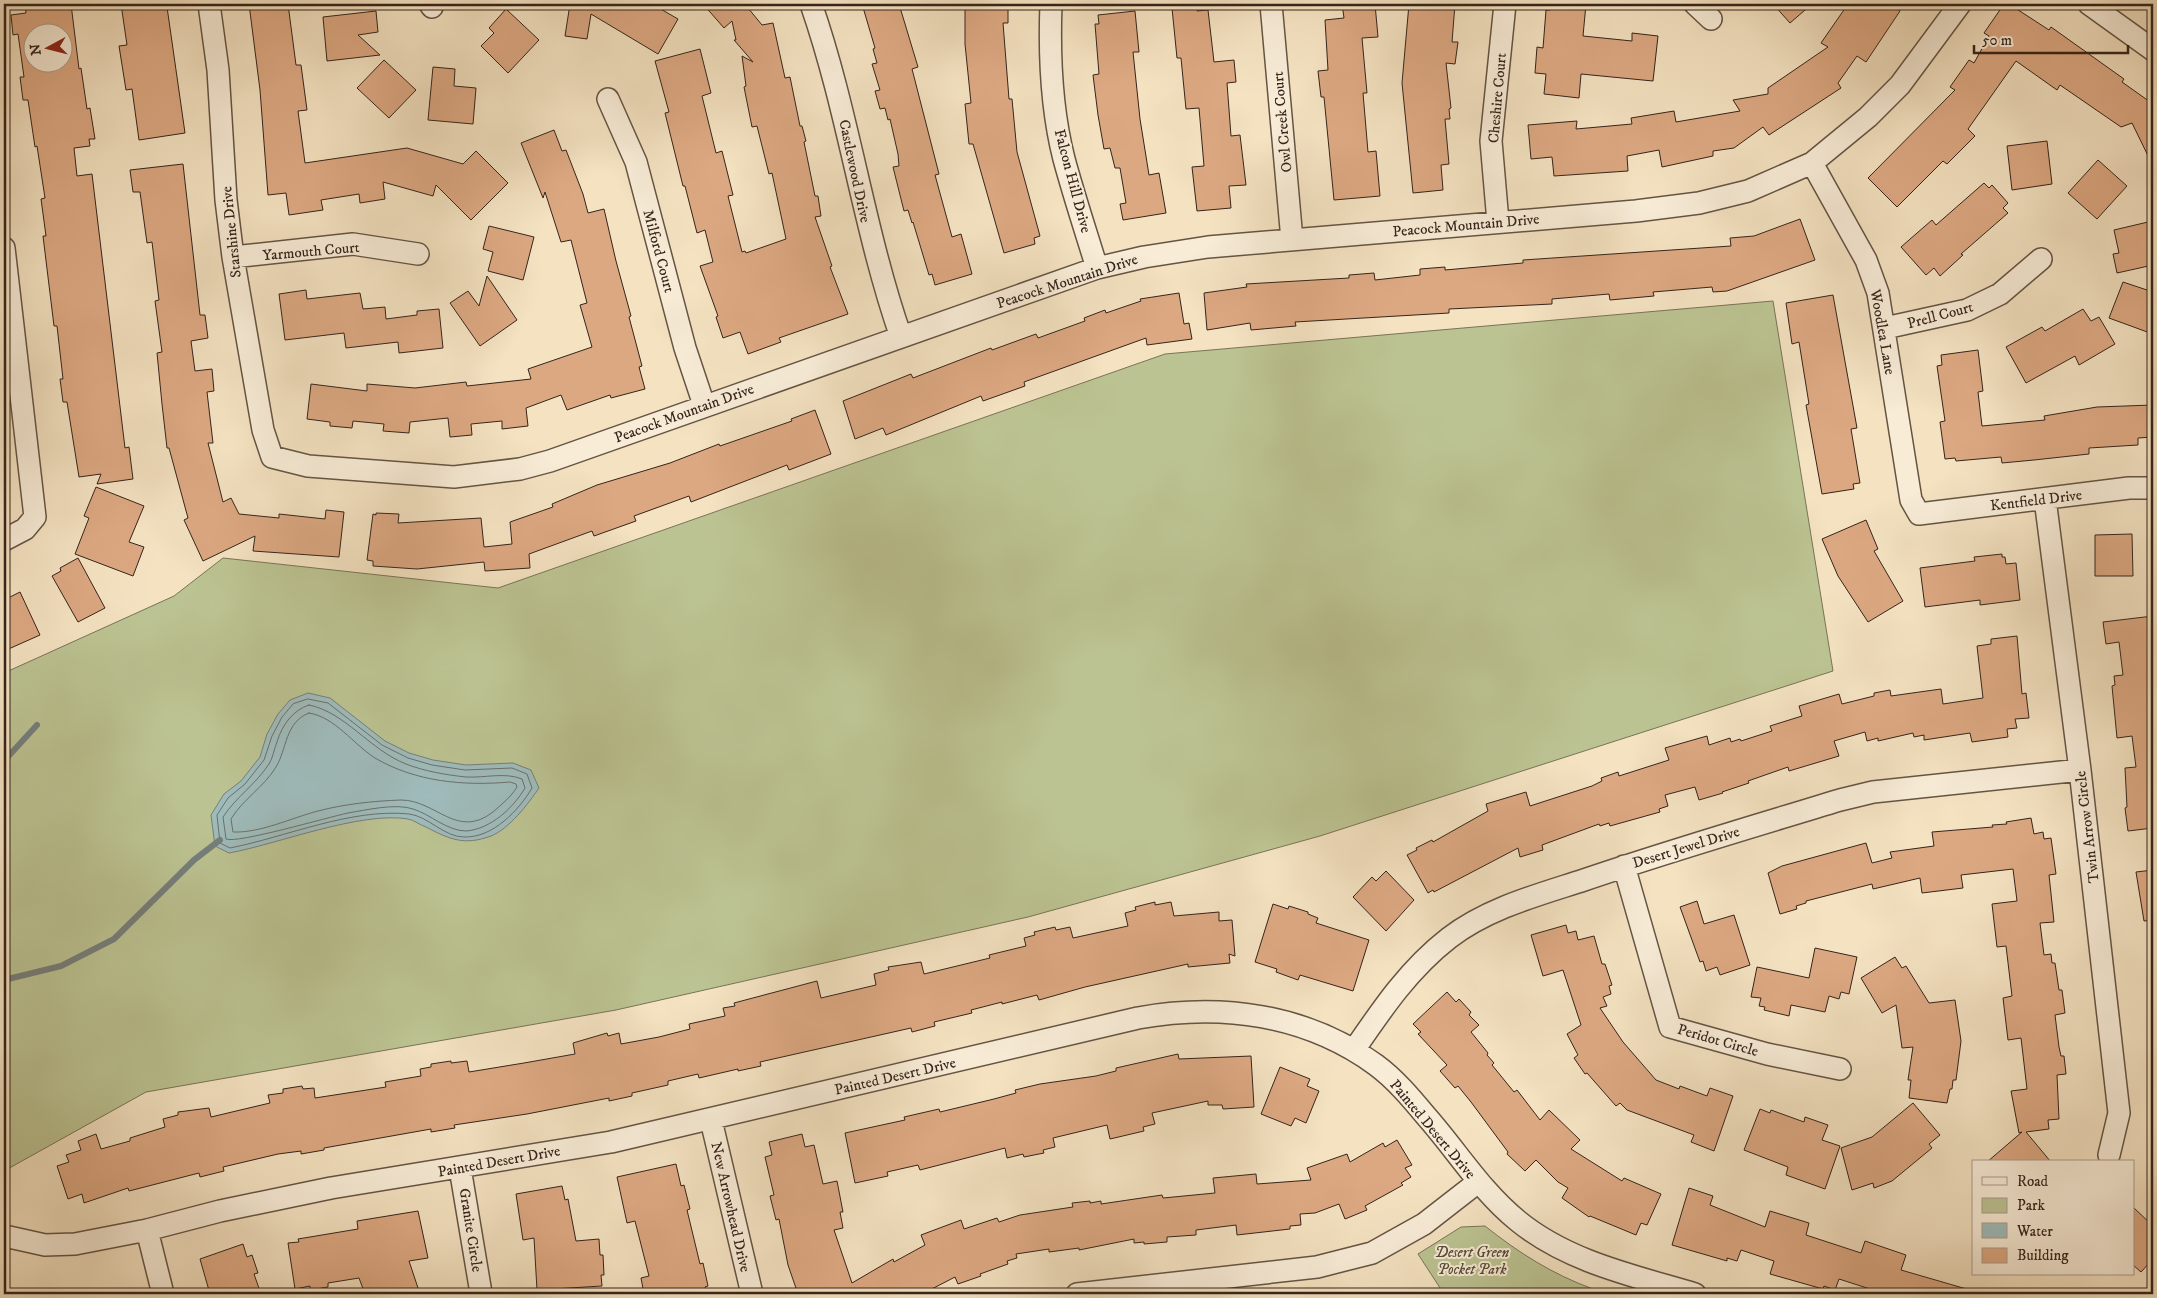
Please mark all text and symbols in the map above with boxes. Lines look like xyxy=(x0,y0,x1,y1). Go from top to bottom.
north arrow xyxy=(22,22,72,72)
scale bar xyxy=(1974,22,2128,54)
text: 50 m xyxy=(1982,31,2012,50)
text: N xyxy=(26,42,46,56)
street label: Cheshire Court xyxy=(1484,52,1511,144)
street label: Owl Creek Court xyxy=(1269,71,1296,173)
street label: Castlewood Drive xyxy=(834,118,875,224)
street label: Falcon Hill Drive xyxy=(1050,127,1095,235)
street label: Starshine Drive xyxy=(217,185,246,279)
street label: Milford Court xyxy=(638,208,679,295)
street label: Peacock Mountain Drive xyxy=(1392,210,1540,241)
street label: Yarmouth Court xyxy=(262,238,360,265)
street label: Peacock Mountain Drive xyxy=(994,250,1140,313)
street label: Woodlea Lane xyxy=(1865,287,1899,376)
street label: Prell Court xyxy=(1905,298,1975,333)
street label: Peacock Mountain Drive xyxy=(612,379,757,448)
street label: Kentfield Drive xyxy=(1989,485,2083,516)
street label: Twin Arrow Circle xyxy=(2071,770,2104,884)
street label: Desert Jewel Drive xyxy=(1630,822,1742,873)
street label: Peridot Circle xyxy=(1675,1020,1761,1061)
street label: Painted Desert Drive xyxy=(833,1053,958,1100)
street label: Painted Desert Drive xyxy=(1385,1076,1480,1183)
street label: New Arrowhead Drive xyxy=(706,1140,755,1274)
street label: Painted Desert Drive xyxy=(436,1141,562,1182)
legend xyxy=(1972,1160,2134,1276)
text: Road xyxy=(2017,1172,2049,1191)
street label: Granite Circle xyxy=(454,1187,487,1273)
text: Park xyxy=(2017,1196,2046,1215)
text: Water xyxy=(2016,1222,2053,1241)
park label: Desert Green Pocket Park xyxy=(1435,1243,1510,1279)
text: Building xyxy=(2017,1246,2069,1265)

